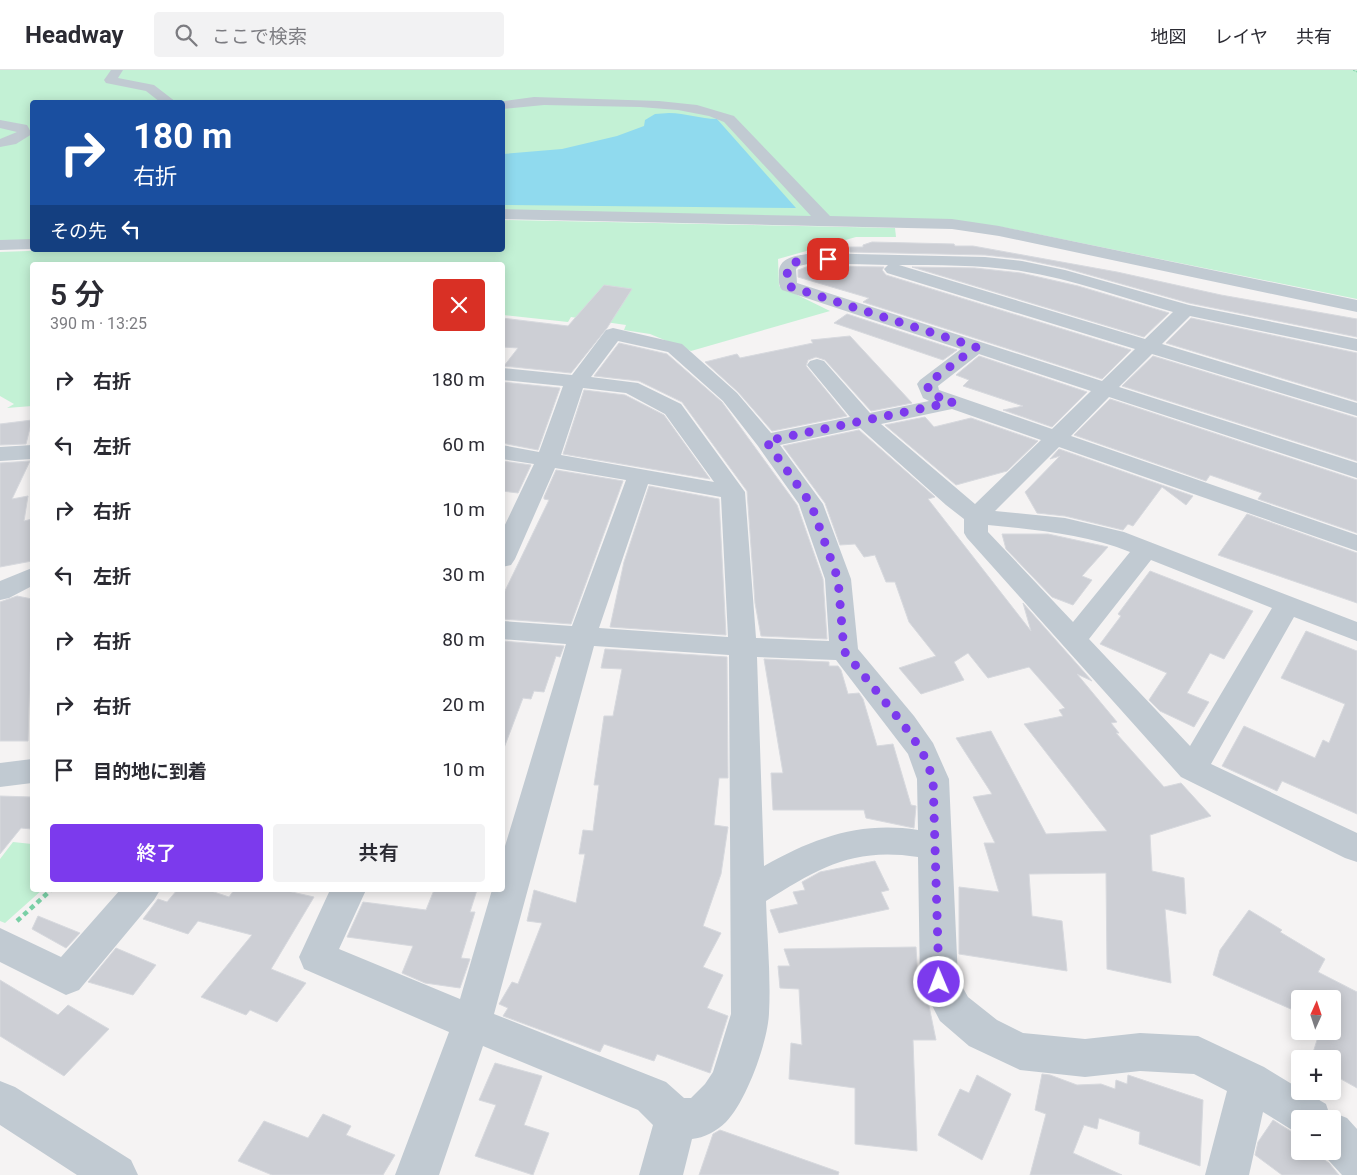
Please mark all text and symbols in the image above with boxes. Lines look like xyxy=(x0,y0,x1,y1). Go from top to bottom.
search box xyxy=(154,12,504,57)
text: Headway xyxy=(25,21,124,49)
icon: search xyxy=(172,21,200,49)
text: ここで検索 xyxy=(212,25,307,48)
text: 地図 xyxy=(1151,26,1187,47)
text: レイヤ xyxy=(1215,26,1268,47)
text: 共有 xyxy=(1296,26,1332,47)
text: 180 m xyxy=(133,116,232,157)
icon: right xyxy=(50,120,115,185)
text: 右折 xyxy=(133,164,177,189)
icon: left xyxy=(117,215,145,243)
text: その先 xyxy=(50,220,107,243)
pin xyxy=(807,238,849,280)
icon: arrive xyxy=(814,245,842,273)
text: 5 分 xyxy=(50,277,105,312)
button: close xyxy=(433,279,485,331)
text: 390 m · 13:25 xyxy=(50,314,147,333)
icon: right xyxy=(50,366,78,394)
text: 180 m xyxy=(432,368,485,391)
text: 右折 xyxy=(93,370,131,393)
icon: left xyxy=(50,431,78,459)
text: 60 m xyxy=(442,433,485,456)
text: 左折 xyxy=(93,435,131,458)
icon: right xyxy=(50,496,78,524)
text: 10 m xyxy=(442,498,485,521)
text: 右折 xyxy=(93,500,131,523)
icon: left xyxy=(50,561,78,589)
text: 30 m xyxy=(442,563,485,586)
text: 左折 xyxy=(93,565,131,588)
icon: right xyxy=(50,626,78,654)
text: 80 m xyxy=(442,628,485,651)
text: 右折 xyxy=(93,630,131,653)
icon: right xyxy=(50,691,78,719)
text: 20 m xyxy=(442,693,485,716)
text: 右折 xyxy=(93,695,131,718)
icon: arrive xyxy=(50,756,78,784)
text: 10 m xyxy=(442,758,485,781)
text: 目的地に到着 xyxy=(93,760,207,783)
button: 終了 xyxy=(50,824,263,882)
button: 共有 xyxy=(273,824,485,882)
position arrow xyxy=(912,955,964,1007)
north arrow xyxy=(1291,990,1341,1040)
map controls xyxy=(1291,990,1341,1160)
button: + xyxy=(1291,1050,1341,1100)
button: − xyxy=(1291,1110,1341,1160)

